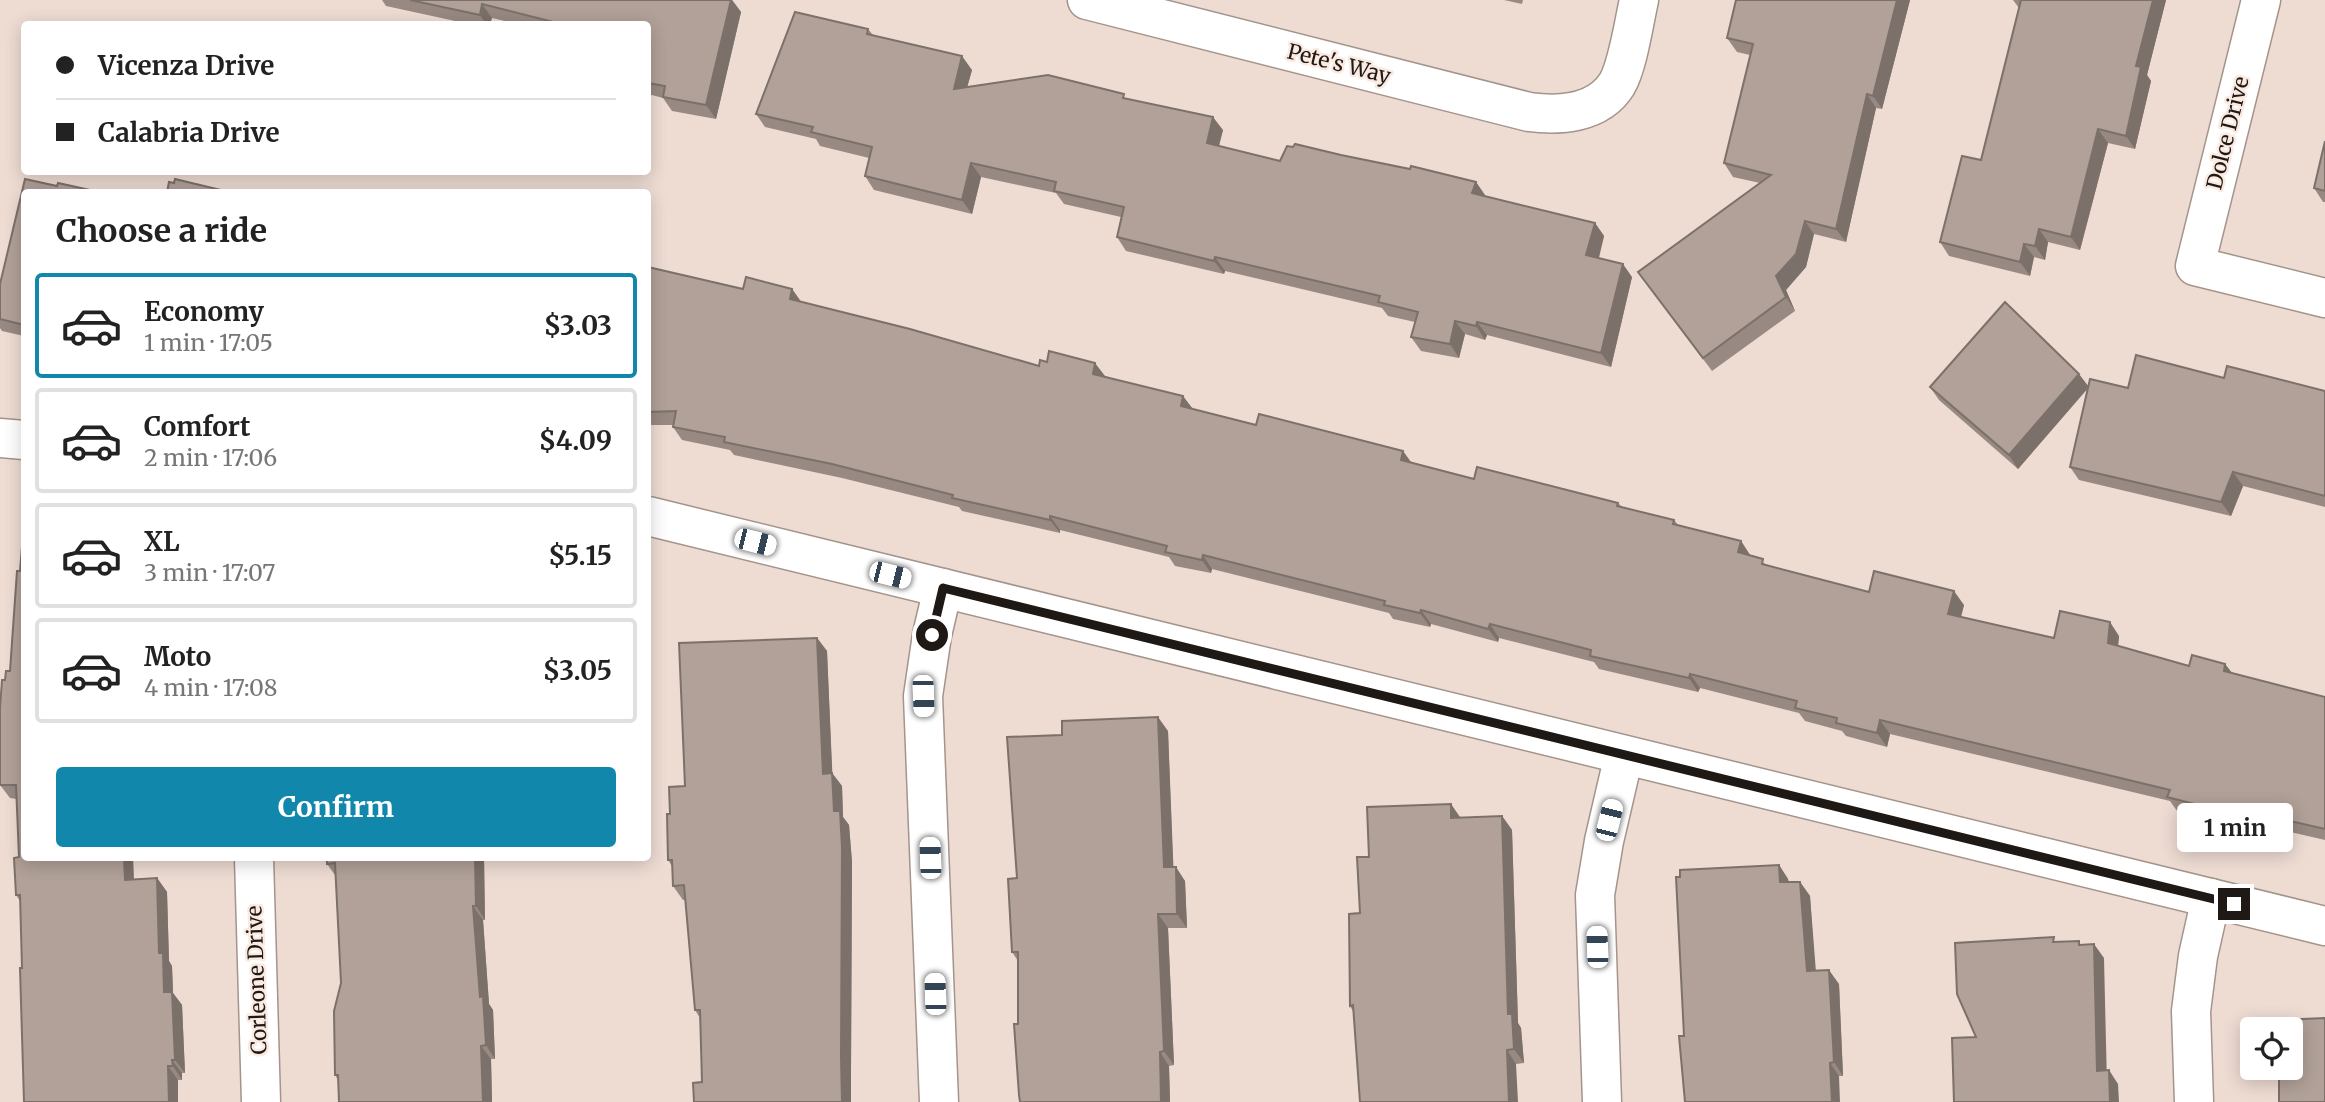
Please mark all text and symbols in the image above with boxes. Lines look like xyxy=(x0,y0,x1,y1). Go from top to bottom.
street label: Pete's Way xyxy=(1284,38,1395,90)
text: Vicenza Drive xyxy=(98,49,274,82)
street label: Dolce Drive xyxy=(2200,73,2255,192)
text: Calabria Drive xyxy=(98,116,280,149)
text: Choose a ride xyxy=(56,211,267,251)
icon: car xyxy=(60,294,123,357)
text: Economy xyxy=(144,295,264,328)
text: $3.03 xyxy=(544,309,612,342)
text: 1 min · 17:05 xyxy=(144,328,273,357)
icon: car xyxy=(60,409,123,472)
text: Comfort xyxy=(144,410,250,443)
text: $4.09 xyxy=(539,424,612,457)
text: 2 min · 17:06 xyxy=(144,443,277,472)
icon: car xyxy=(60,524,123,587)
text: XL xyxy=(144,525,180,558)
car xyxy=(733,527,778,557)
text: $5.15 xyxy=(548,539,612,572)
text: 3 min · 17:07 xyxy=(144,558,275,587)
car xyxy=(868,560,913,590)
route start xyxy=(916,619,948,651)
icon: car xyxy=(60,639,123,702)
text: Moto xyxy=(144,640,211,673)
text: $3.05 xyxy=(543,654,612,687)
text: 4 min · 17:08 xyxy=(144,673,278,702)
car xyxy=(912,675,935,717)
button: Confirm xyxy=(56,767,616,847)
car xyxy=(1594,797,1625,843)
callout: 1 min xyxy=(2176,802,2292,852)
text: 1 min xyxy=(2204,813,2266,842)
car xyxy=(919,837,942,879)
route end xyxy=(2218,888,2250,920)
street label: Corleone Drive xyxy=(240,905,273,1055)
car xyxy=(1586,926,1609,968)
car xyxy=(924,973,947,1015)
map controls xyxy=(2240,1017,2303,1080)
button: locate xyxy=(2240,1017,2303,1080)

